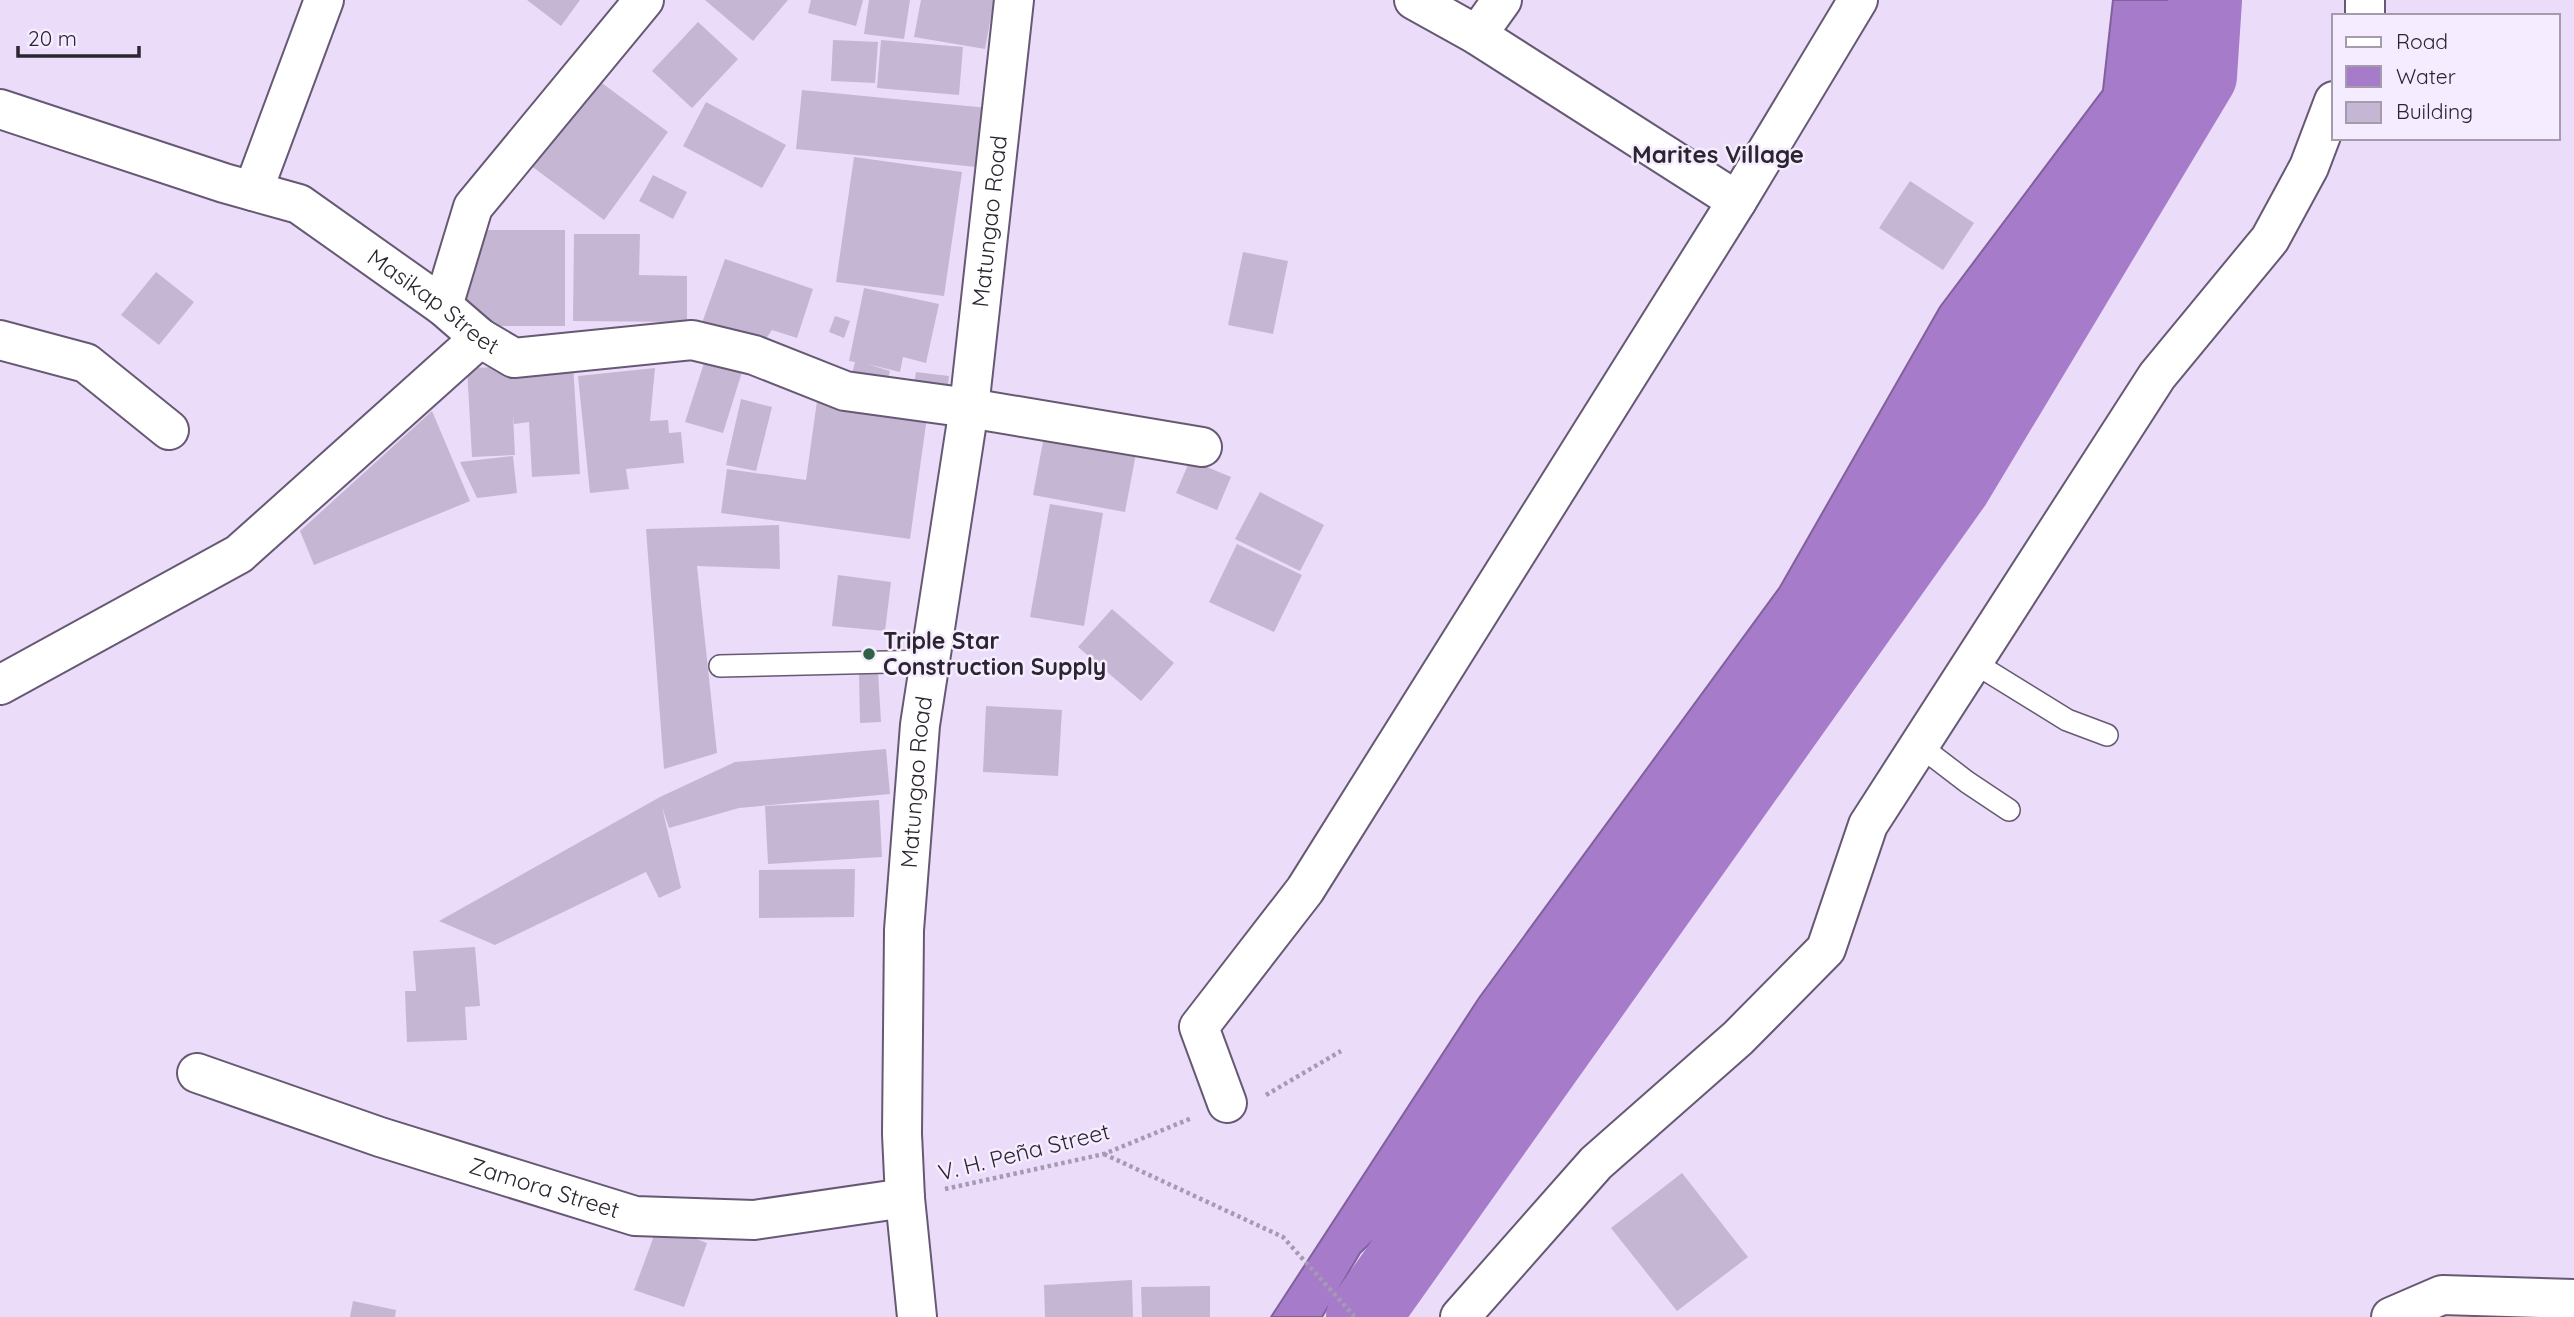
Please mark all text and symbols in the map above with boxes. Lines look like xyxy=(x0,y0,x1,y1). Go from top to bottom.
scale bar xyxy=(18,14,138,58)
legend xyxy=(2332,14,2560,140)
text: 20 m xyxy=(28,25,77,51)
text: Road xyxy=(2396,28,2448,54)
text: Water xyxy=(2396,63,2456,89)
text: Building xyxy=(2396,98,2473,124)
street label: Matungao Road xyxy=(965,134,1013,309)
district label: Marites Village xyxy=(1632,139,1804,169)
street label: Masikap Street xyxy=(362,242,505,360)
place label: Triple Star Construction Supply xyxy=(883,626,1106,681)
marker: Triple Star Construction Supply xyxy=(861,646,877,662)
street label: Matungao Road xyxy=(894,694,938,869)
street label: V. H. Peña Street xyxy=(935,1116,1113,1187)
street label: Zamora Street xyxy=(466,1151,623,1224)

